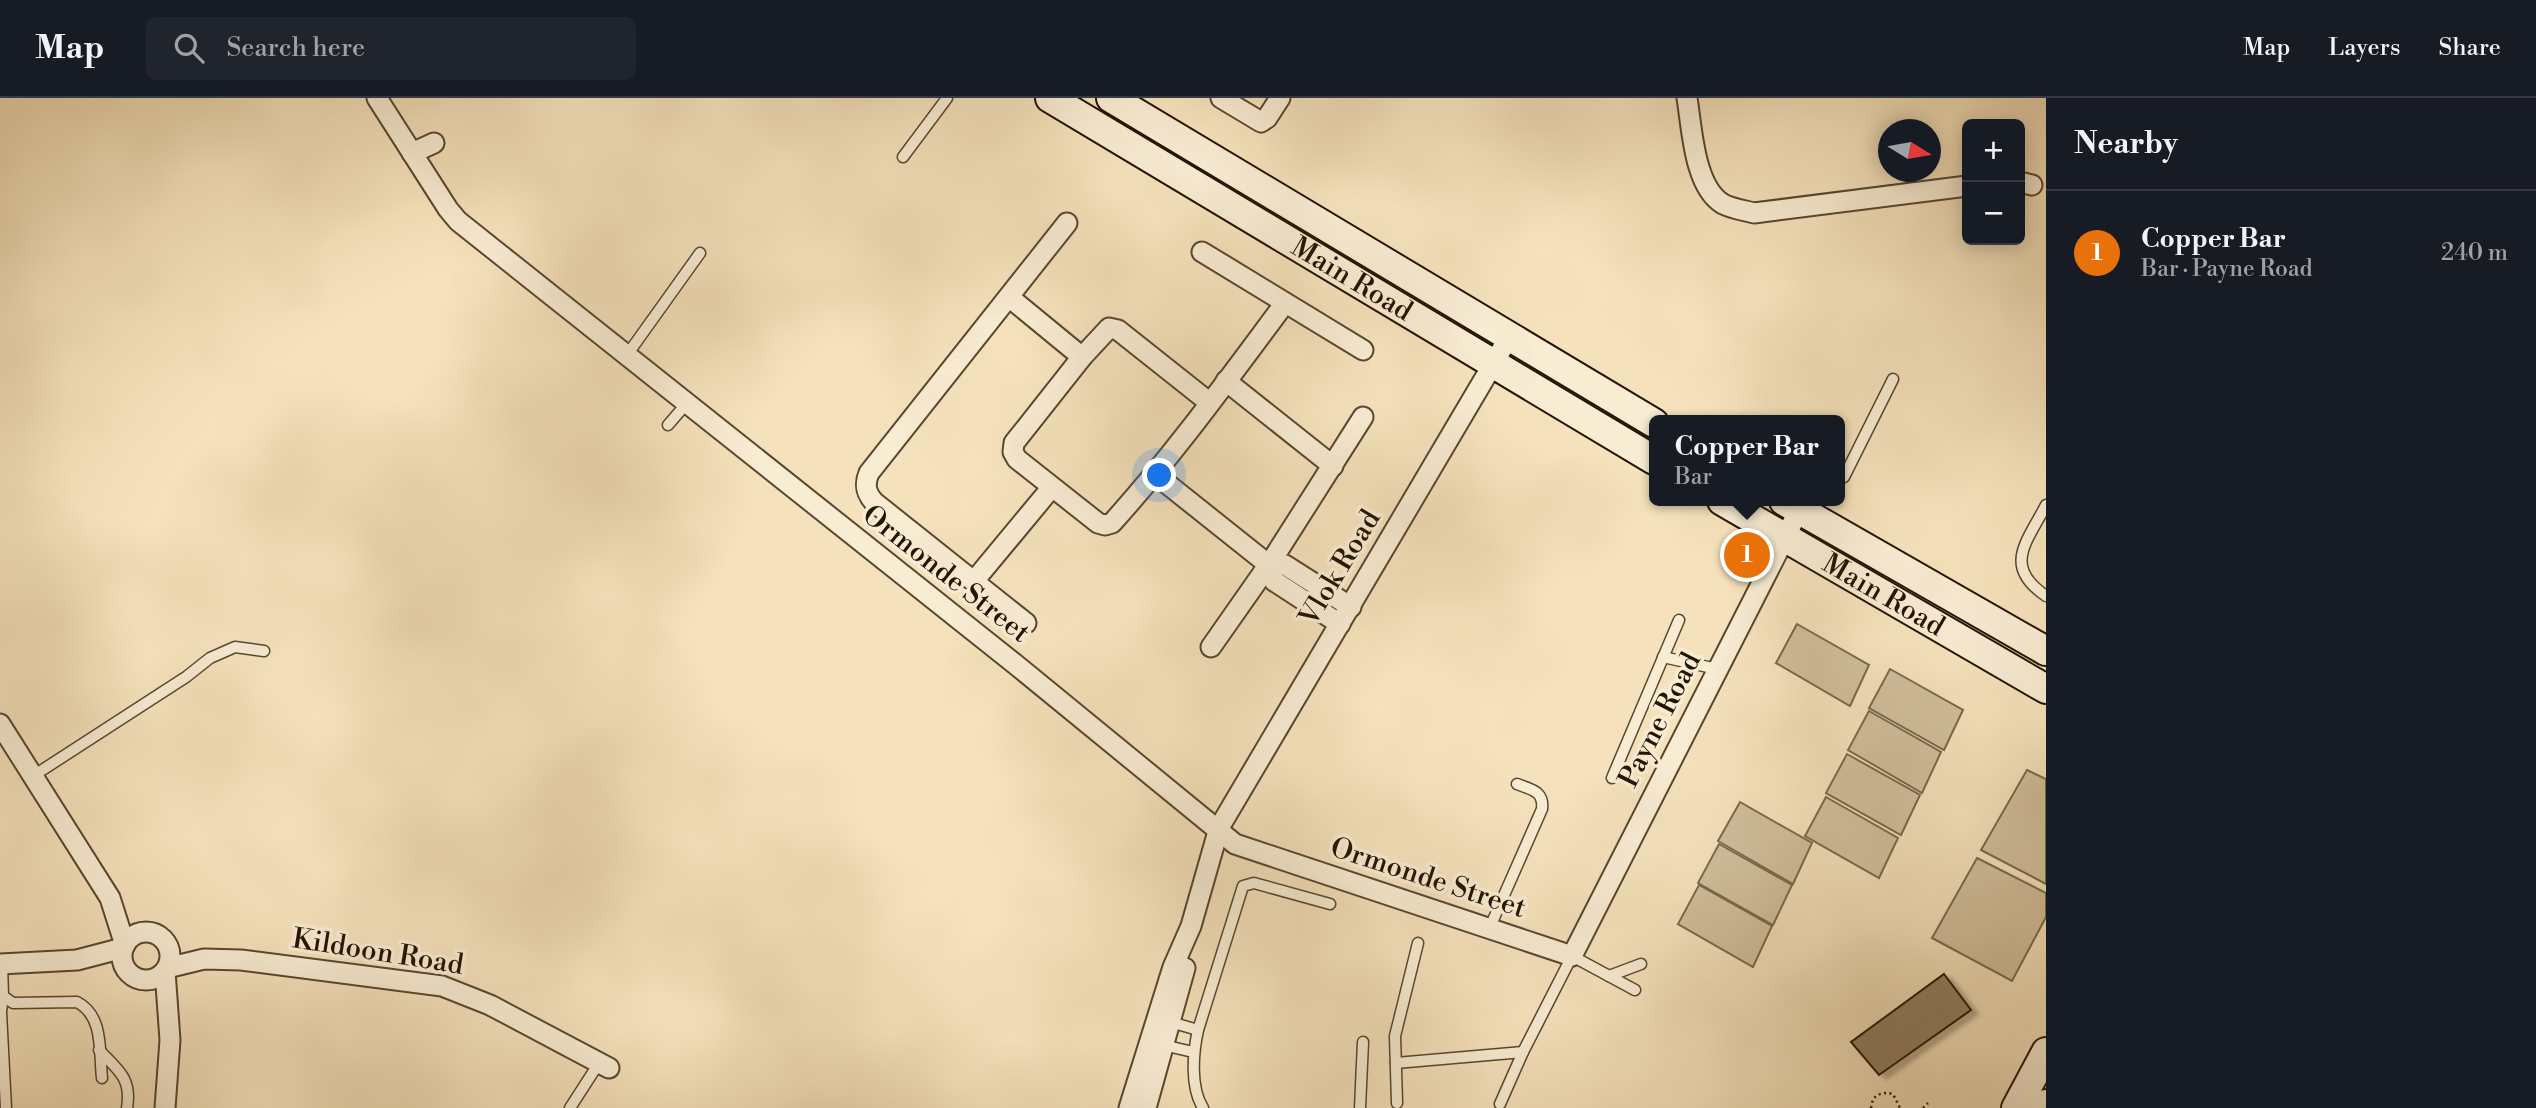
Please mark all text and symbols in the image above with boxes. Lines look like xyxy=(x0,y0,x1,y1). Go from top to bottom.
search box xyxy=(146,17,636,80)
text: Map xyxy=(35,28,104,69)
icon: search xyxy=(170,29,208,67)
text: Search here xyxy=(226,32,365,64)
text: Map xyxy=(2243,33,2290,63)
text: Layers xyxy=(2328,33,2400,63)
text: Share xyxy=(2438,33,2501,63)
north arrow xyxy=(1878,119,1941,182)
map controls xyxy=(1962,119,2025,245)
button: + xyxy=(1962,119,2025,182)
text: Nearby xyxy=(2074,125,2178,163)
button: − xyxy=(1962,182,2025,245)
text: Copper Bar xyxy=(2141,223,2286,255)
street label: Main Road xyxy=(1285,229,1419,329)
text: 1 xyxy=(2091,239,2103,267)
text: 240 m xyxy=(2441,239,2508,267)
text: Bar · Payne Road xyxy=(2141,255,2313,283)
popup xyxy=(1649,415,1845,506)
text: Copper Bar xyxy=(1675,431,1819,463)
your location xyxy=(1142,458,1176,492)
text: Bar xyxy=(1675,463,1712,491)
street label: Ormonde Street xyxy=(855,498,1037,650)
street label: Vlok Road xyxy=(1291,503,1388,633)
pin: 1 xyxy=(1724,529,1770,581)
street label: Main Road xyxy=(1816,546,1951,644)
street label: Payne Road xyxy=(1611,647,1709,793)
street label: Ormonde Street xyxy=(1326,830,1530,926)
street label: Kildoon Road xyxy=(290,921,466,983)

